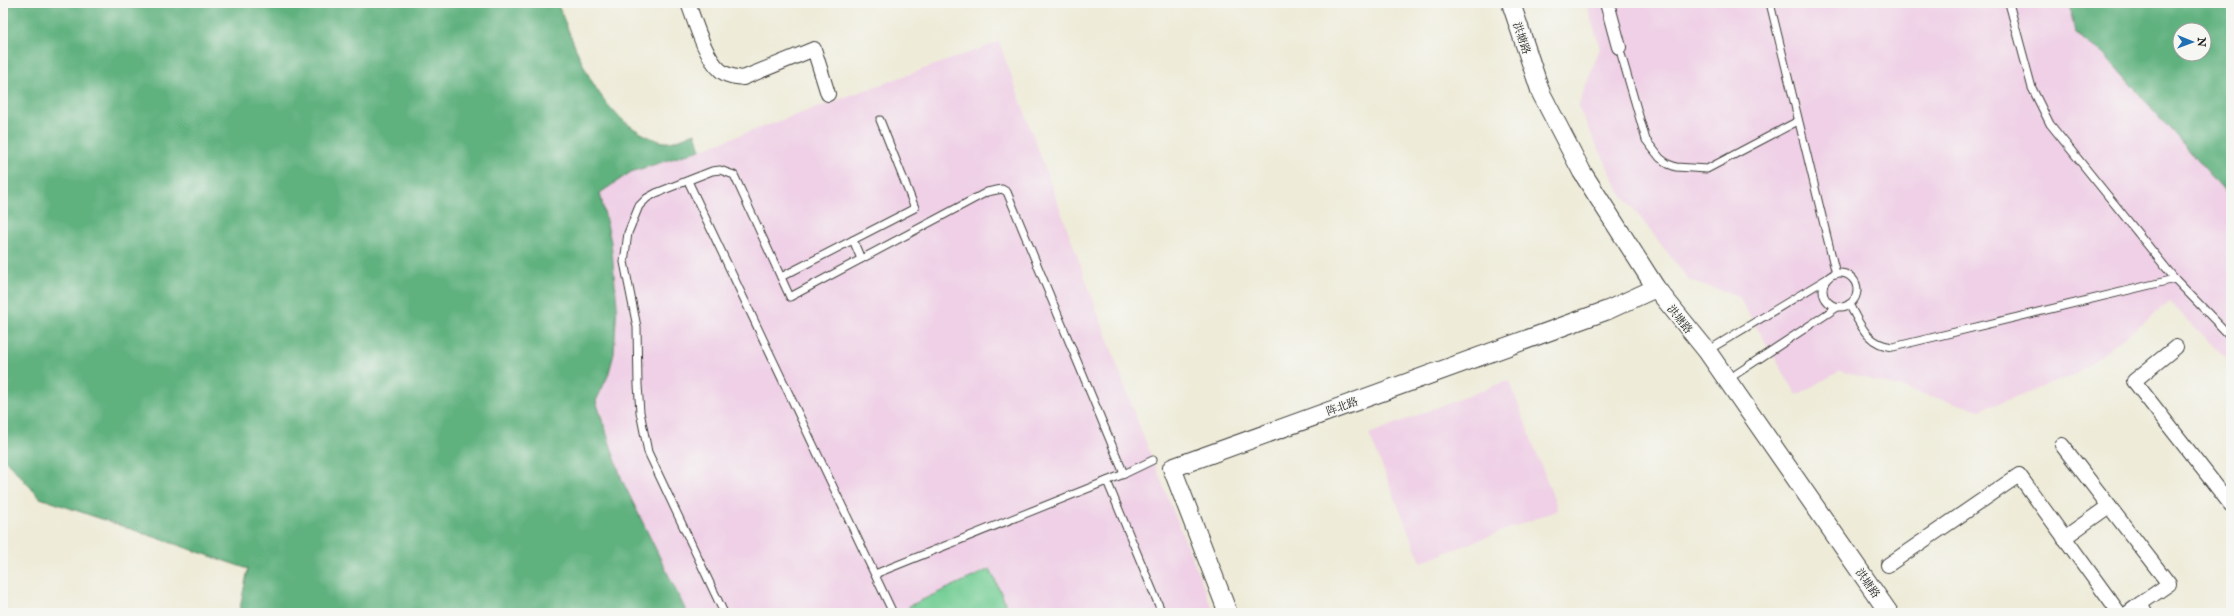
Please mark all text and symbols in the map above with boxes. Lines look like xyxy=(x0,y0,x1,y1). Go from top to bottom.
street label: 洪塘路 xyxy=(1509,20,1533,56)
north arrow xyxy=(2172,22,2212,62)
text: N xyxy=(2194,36,2208,48)
street label: 洪塘路 xyxy=(1663,302,1695,337)
street label: 阵北路 xyxy=(1324,395,1360,419)
street label: 洪塘路 xyxy=(1852,566,1882,601)

